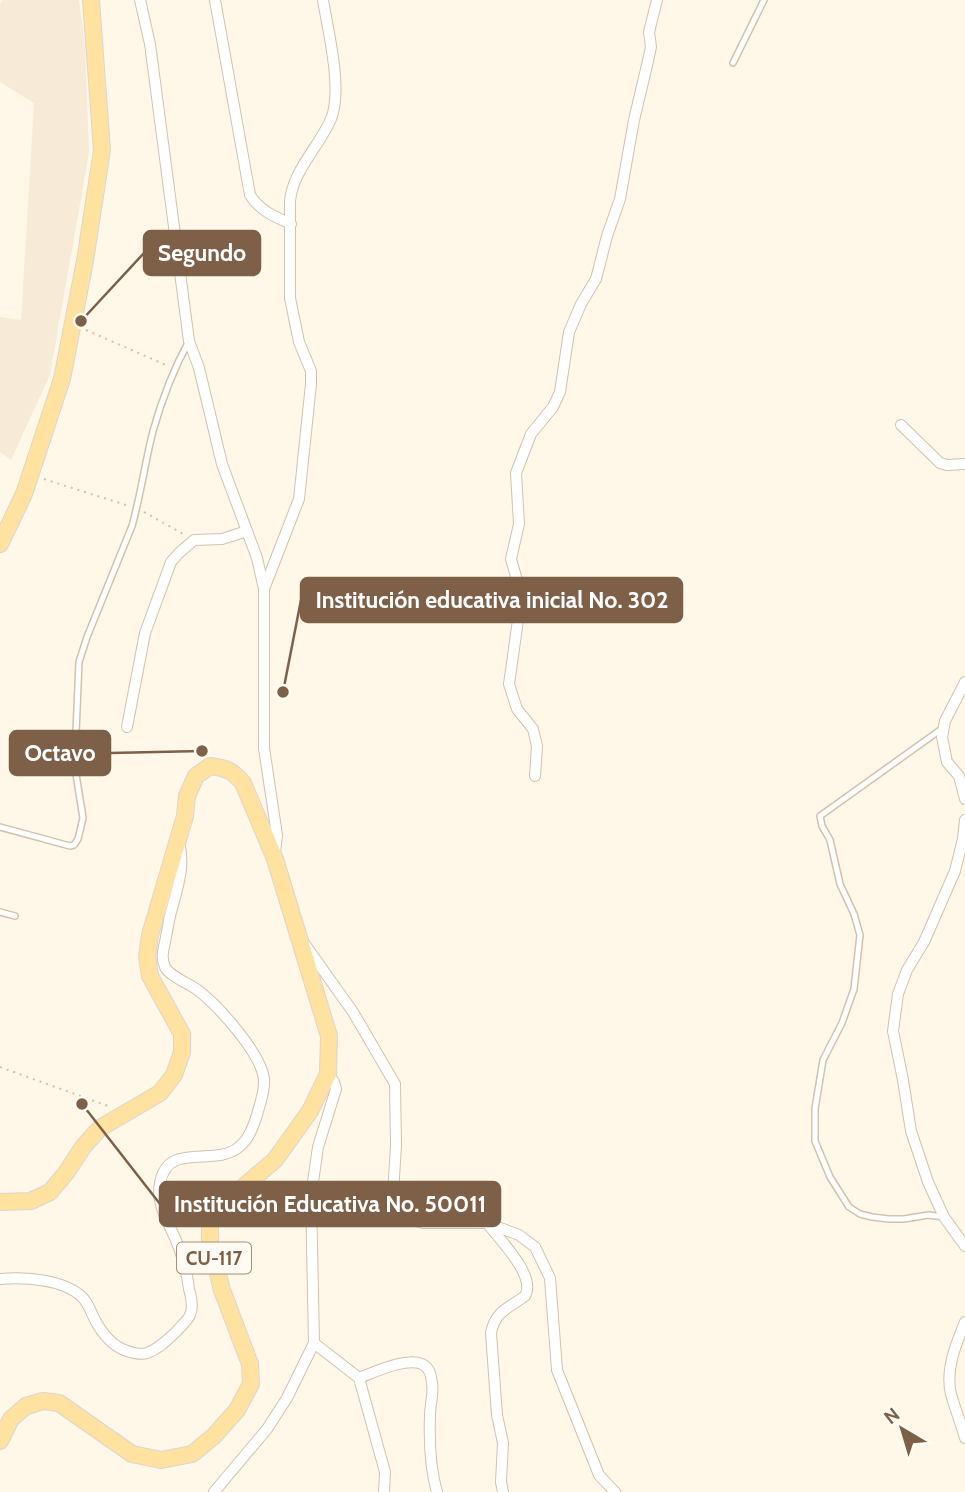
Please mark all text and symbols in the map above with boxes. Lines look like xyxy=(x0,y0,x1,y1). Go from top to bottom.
callout: Segundo xyxy=(144,231,260,275)
text: Segundo xyxy=(158,239,246,267)
callout: Institución educativa inicial No. 302 xyxy=(301,578,682,622)
text: Institución educativa inicial No. 302 xyxy=(315,586,669,614)
callout: Octavo xyxy=(10,731,110,775)
text: Octavo xyxy=(24,739,96,767)
callout: Institución Educativa No. 50011 xyxy=(160,1182,500,1226)
text: Institución Educativa No. 50011 xyxy=(174,1190,486,1218)
road number: CU-117 xyxy=(177,1242,251,1274)
north arrow xyxy=(867,1394,937,1464)
text: N xyxy=(879,1403,904,1429)

